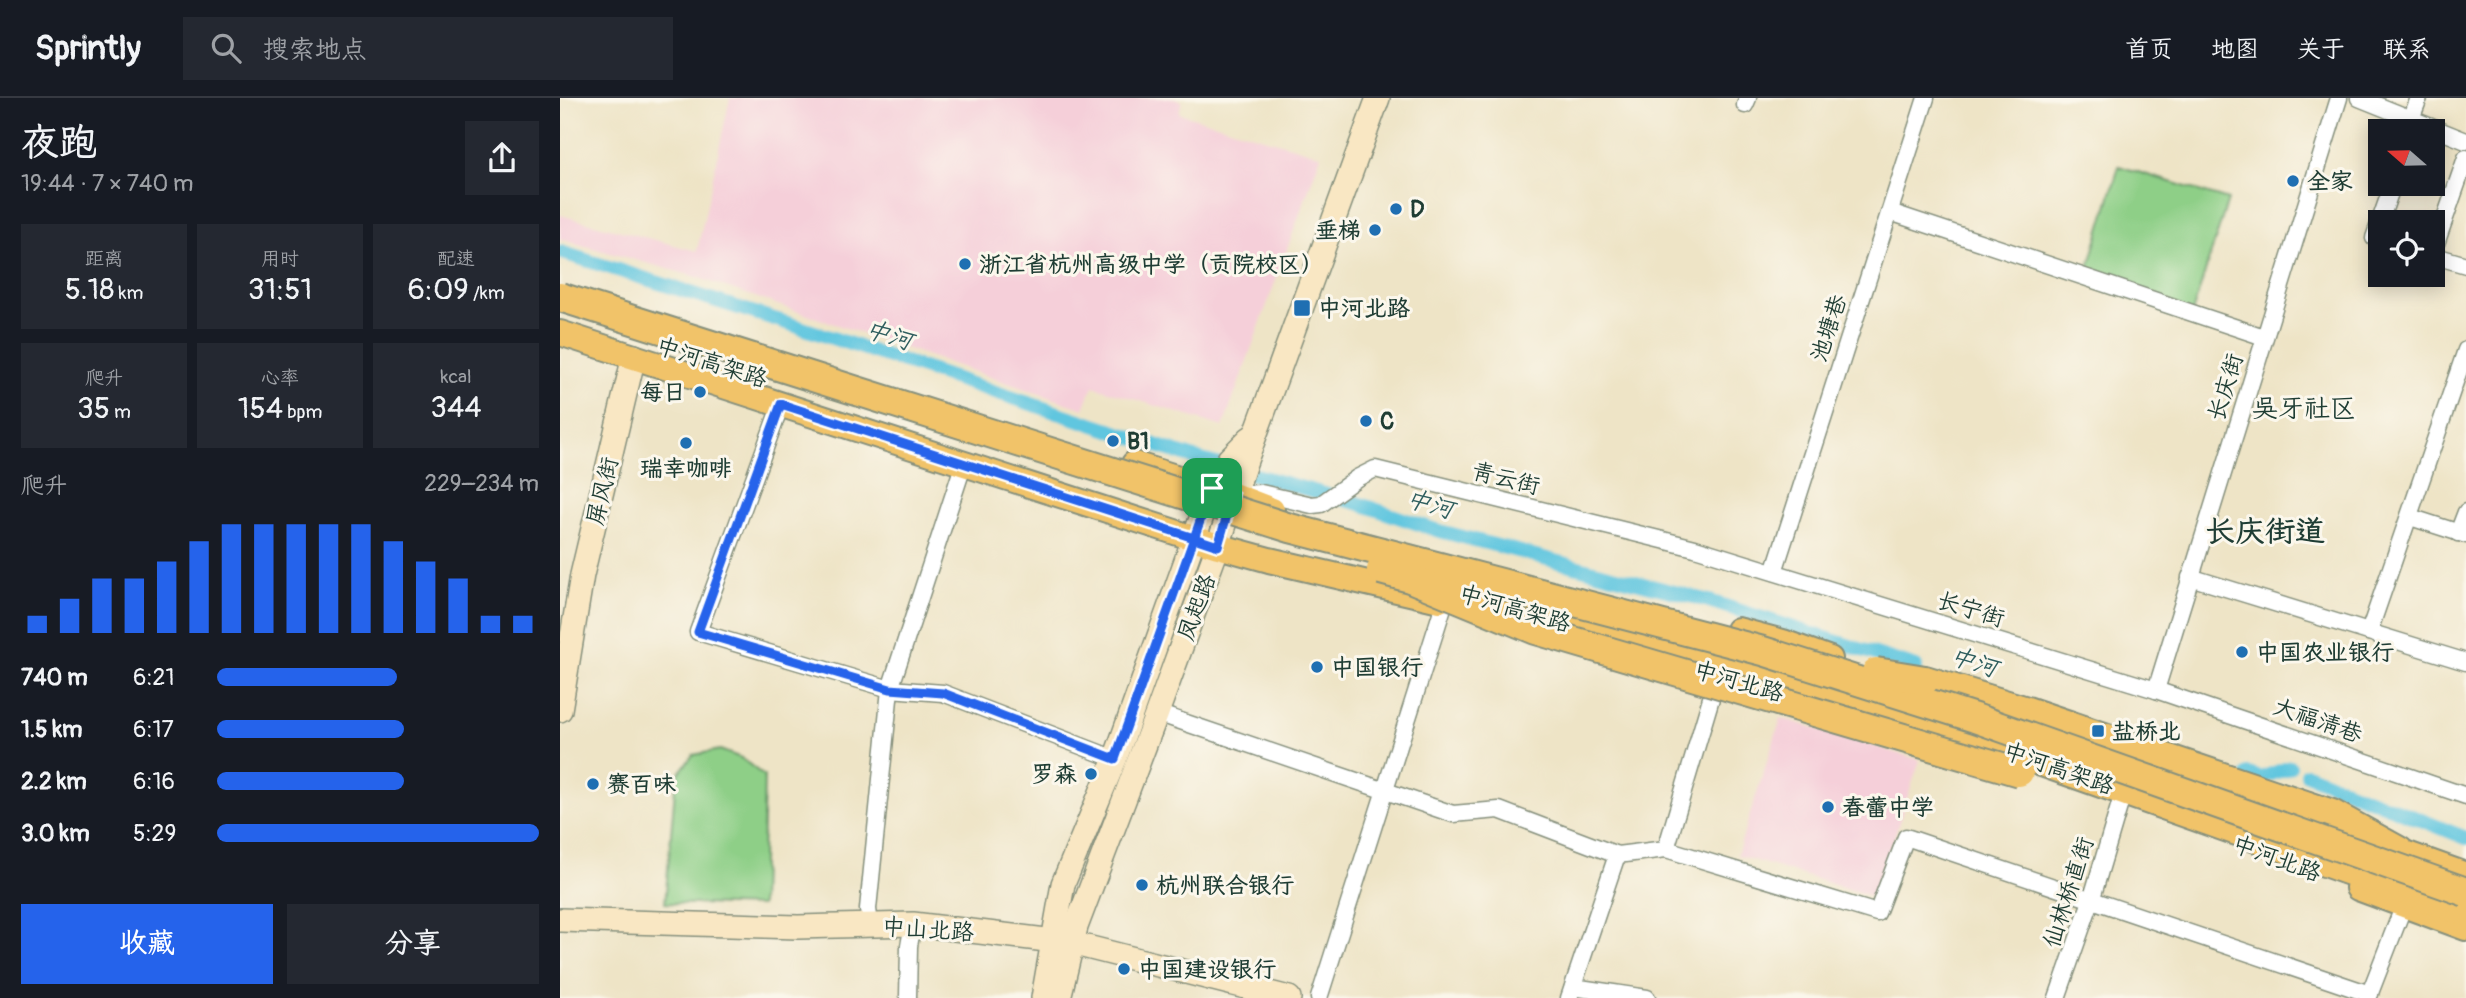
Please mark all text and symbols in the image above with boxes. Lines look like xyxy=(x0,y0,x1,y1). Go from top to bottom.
search box xyxy=(183,17,673,80)
text: Sprintly xyxy=(35,28,141,69)
icon: search xyxy=(207,29,245,67)
text: 搜索地点 xyxy=(263,34,367,66)
text: 首页 xyxy=(2125,35,2173,64)
text: 地图 xyxy=(2211,35,2259,64)
text: 关于 xyxy=(2297,35,2345,64)
text: 联系 xyxy=(2383,35,2431,64)
text: 夜跑 xyxy=(21,119,97,167)
north arrow xyxy=(2368,119,2445,196)
map controls xyxy=(2368,119,2445,287)
button: share xyxy=(465,121,539,195)
place label: 全家 xyxy=(2307,167,2353,196)
text: 19:44 · 7 × 740 m xyxy=(21,169,194,198)
marker: 全家 xyxy=(2285,173,2301,189)
place label: D xyxy=(1410,195,1424,224)
marker: D xyxy=(1388,201,1404,217)
button: locate xyxy=(2368,210,2445,287)
place label: 垂梯 xyxy=(1315,216,1361,245)
marker: 垂梯 xyxy=(1367,222,1383,238)
text: 距离 xyxy=(85,247,123,271)
text: 用时 xyxy=(261,247,299,271)
text: 配速 xyxy=(437,247,475,271)
place label: 浙江省杭州高级中学（贡院校区） xyxy=(979,250,1324,279)
marker: 浙江省杭州高级中学（贡院校区） xyxy=(957,256,973,272)
text: 5.18 xyxy=(65,271,114,308)
text: 31:51 xyxy=(248,271,312,308)
text: 6:09 xyxy=(407,271,469,308)
text: km xyxy=(114,281,143,305)
text: /km xyxy=(469,281,505,305)
street label: 池塘巷 xyxy=(1804,290,1853,365)
place label: 中河北路 xyxy=(1318,294,1410,323)
marker: 中河北路 xyxy=(1292,298,1312,318)
water label: 中河 xyxy=(862,314,920,358)
street label: 中河高架路 xyxy=(653,331,771,394)
street label: 长庆街 xyxy=(2202,350,2249,424)
text: kcal xyxy=(441,365,471,389)
text: 爬升 xyxy=(85,366,123,390)
text: 心率 xyxy=(261,366,299,390)
place label: 每日 xyxy=(640,378,686,407)
marker: 每日 xyxy=(692,384,708,400)
text: 344 xyxy=(430,389,482,426)
text: 35 xyxy=(77,390,110,427)
text: 154 xyxy=(238,390,283,427)
district label: 吴牙社区 xyxy=(2252,393,2356,425)
text: m xyxy=(110,400,131,424)
text: bpm xyxy=(283,400,322,424)
place label: C xyxy=(1380,407,1394,436)
marker: C xyxy=(1358,413,1374,429)
place label: B1 xyxy=(1127,427,1149,456)
marker: B1 xyxy=(1105,433,1121,449)
marker: 瑞幸咖啡 xyxy=(678,435,694,451)
street label: 屏风街 xyxy=(581,454,624,528)
place label: 瑞幸咖啡 xyxy=(640,454,732,483)
street label: 青云街 xyxy=(1469,456,1543,501)
pin xyxy=(1182,458,1242,518)
text: 229–234 m xyxy=(424,469,539,498)
icon: arrive xyxy=(1193,469,1231,507)
text: 爬升 xyxy=(21,471,67,500)
water label: 中河 xyxy=(1403,484,1461,526)
district label: 长庆街道 xyxy=(2205,513,2325,550)
street label: 凤起路 xyxy=(1171,570,1222,645)
street label: 中河高架路 xyxy=(1456,579,1574,638)
street label: 长宁街 xyxy=(1934,586,2008,633)
place label: 中国农业银行 xyxy=(2256,638,2394,667)
water label: 中河 xyxy=(1947,641,2005,685)
marker: 中国农业银行 xyxy=(2234,644,2250,660)
place label: 中国银行 xyxy=(1331,653,1423,682)
street label: 中河北路 xyxy=(1691,655,1787,708)
marker: 中国银行 xyxy=(1309,659,1325,675)
text: 740 m xyxy=(21,663,88,692)
text: 6:21 xyxy=(133,663,174,692)
street label: 大福清巷 xyxy=(2270,692,2367,749)
text: 1.5 km xyxy=(21,715,83,744)
text: 6:17 xyxy=(133,715,174,744)
place label: 盐桥北 xyxy=(2112,717,2181,746)
marker: 盐桥北 xyxy=(2090,723,2106,739)
street label: 中河高架路 xyxy=(2000,736,2118,801)
place label: 罗森 xyxy=(1031,760,1077,789)
marker: 罗森 xyxy=(1083,766,1099,782)
text: 2.2 km xyxy=(21,767,87,796)
text: 6:16 xyxy=(133,767,175,796)
place label: 赛百味 xyxy=(607,770,676,799)
marker: 赛百味 xyxy=(585,776,601,792)
place label: 春蕾中学 xyxy=(1842,793,1934,822)
marker: 春蕾中学 xyxy=(1820,799,1836,815)
text: 3.0 km xyxy=(21,819,90,848)
text: 5:29 xyxy=(133,819,176,848)
street label: 中河北路 xyxy=(2229,829,2325,888)
street label: 仙林桥直街 xyxy=(2037,833,2100,951)
place label: 杭州联合银行 xyxy=(1156,871,1294,900)
marker: 杭州联合银行 xyxy=(1134,877,1150,893)
button: 收藏 xyxy=(21,904,273,984)
button: 分享 xyxy=(287,904,539,984)
street label: 中山北路 xyxy=(881,912,975,947)
place label: 中国建设银行 xyxy=(1138,955,1276,984)
marker: 中国建设银行 xyxy=(1116,961,1132,977)

